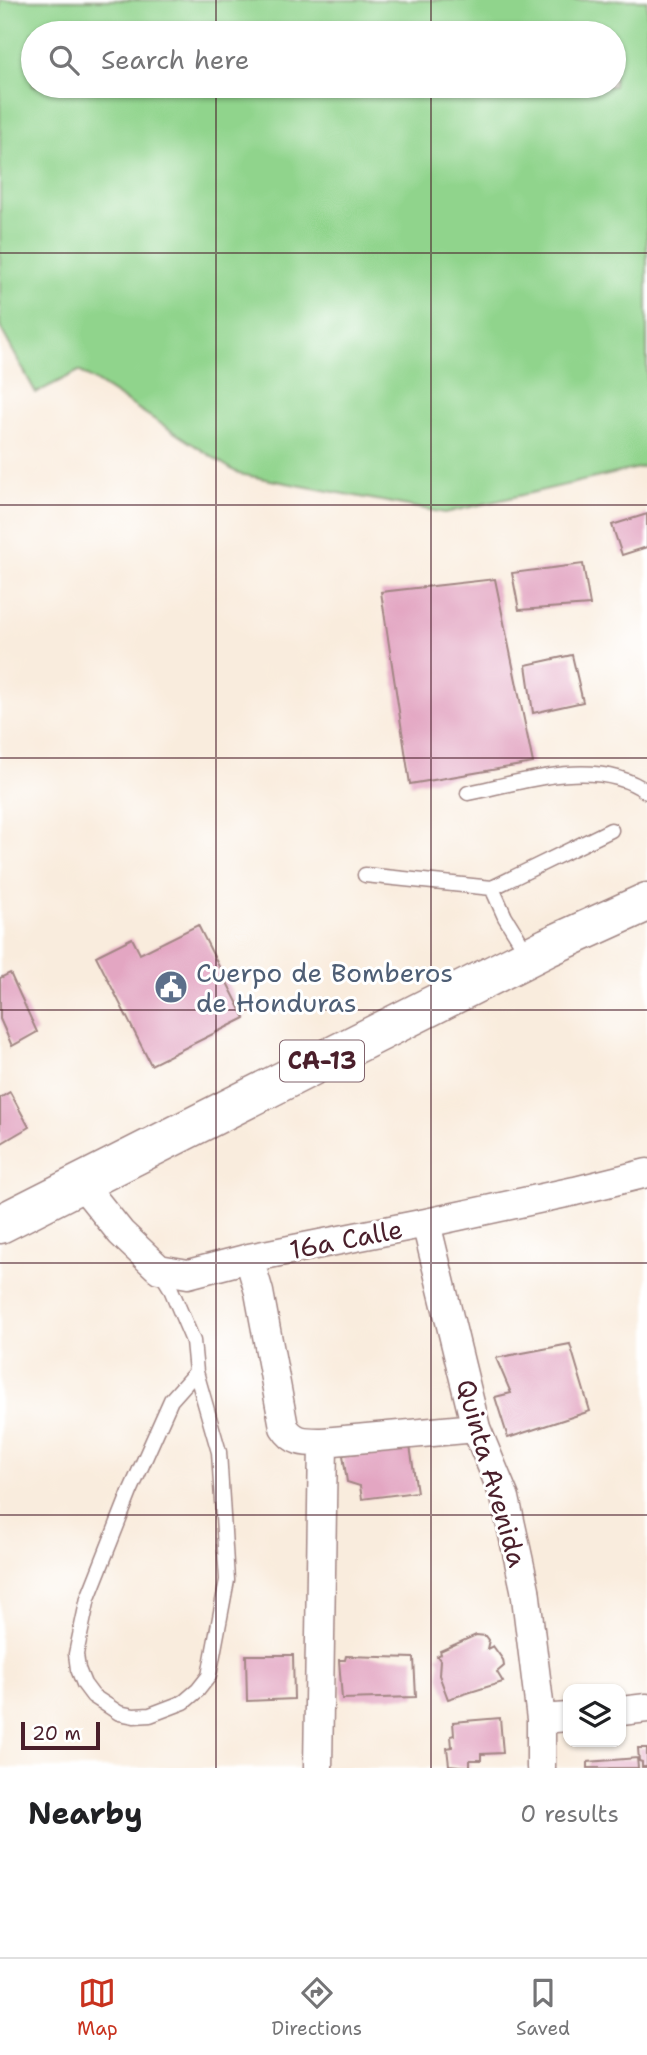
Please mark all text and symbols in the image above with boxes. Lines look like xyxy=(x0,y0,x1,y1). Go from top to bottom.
search box xyxy=(21,21,626,98)
icon: search xyxy=(45,41,83,79)
text: Search here xyxy=(101,42,250,77)
place label: Cuerpo de Bomberos de Honduras xyxy=(196,955,453,1020)
public building icon: Cuerpo de Bomberos de Honduras xyxy=(152,968,190,1006)
road number: CA-13 xyxy=(280,1041,364,1082)
street label: 16a Calle xyxy=(286,1211,406,1267)
street label: Quinta Avenida xyxy=(448,1375,536,1571)
map controls xyxy=(563,1684,626,1747)
button: layers xyxy=(563,1684,626,1747)
scale bar xyxy=(21,1719,100,1751)
text: 20 m xyxy=(32,1721,81,1746)
text: Nearby xyxy=(28,1793,143,1834)
text: 0 results xyxy=(520,1799,619,1829)
tab: Map xyxy=(77,1974,118,2041)
tab: Directions xyxy=(272,1974,362,2041)
tab: Saved xyxy=(516,1974,570,2041)

